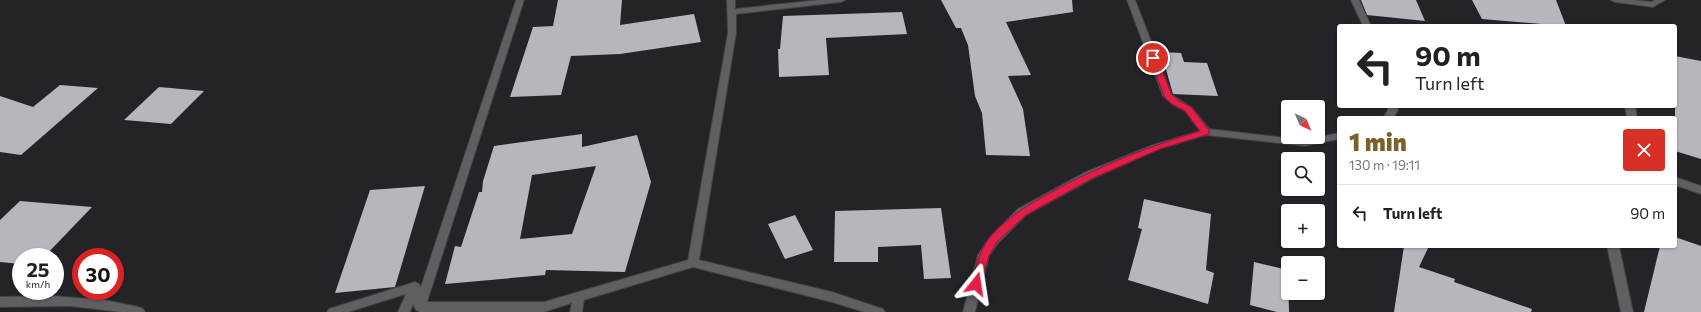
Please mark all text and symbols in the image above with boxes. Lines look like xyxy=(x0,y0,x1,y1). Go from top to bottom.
text: 90 m xyxy=(1415,38,1481,72)
icon: left xyxy=(1349,40,1401,92)
pin xyxy=(1136,41,1170,75)
icon: arrive xyxy=(1142,47,1164,69)
text: Turn left xyxy=(1415,72,1484,94)
north arrow xyxy=(1281,100,1325,144)
map controls xyxy=(1281,100,1325,300)
text: 1 min xyxy=(1349,127,1407,156)
button: close xyxy=(1623,129,1665,171)
button: search xyxy=(1281,152,1325,196)
text: 130 m · 19:11 xyxy=(1349,157,1420,173)
icon: left xyxy=(1349,202,1371,224)
button: + xyxy=(1281,204,1325,248)
text: Turn left xyxy=(1383,204,1442,222)
text: 90 m xyxy=(1630,204,1665,222)
speed limit sign: 30 xyxy=(72,248,124,300)
button: − xyxy=(1281,256,1325,300)
text: 25 xyxy=(26,257,50,281)
position arrow xyxy=(955,263,997,305)
text: km/h xyxy=(26,278,50,290)

